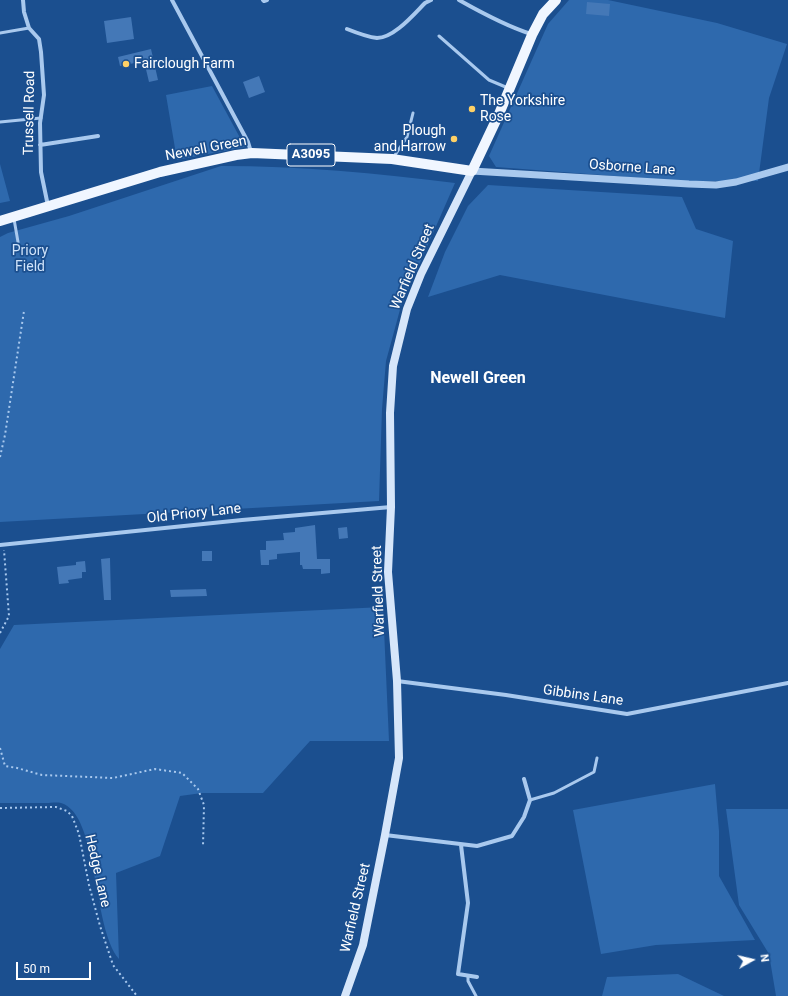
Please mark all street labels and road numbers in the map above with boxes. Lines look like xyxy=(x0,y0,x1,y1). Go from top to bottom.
street label: Trussell Road xyxy=(21,71,39,155)
street label: Newell Green xyxy=(164,133,248,165)
road number: A3095 xyxy=(287,144,335,166)
street label: Osborne Lane xyxy=(588,157,676,179)
street label: Warfield Street xyxy=(387,222,439,312)
street label: Old Priory Lane xyxy=(146,501,242,527)
street label: Warfield Street xyxy=(369,545,389,637)
street label: Gibbins Lane xyxy=(542,682,624,710)
street label: Hedge Lane xyxy=(80,833,114,909)
street label: Warfield Street xyxy=(338,862,374,954)

